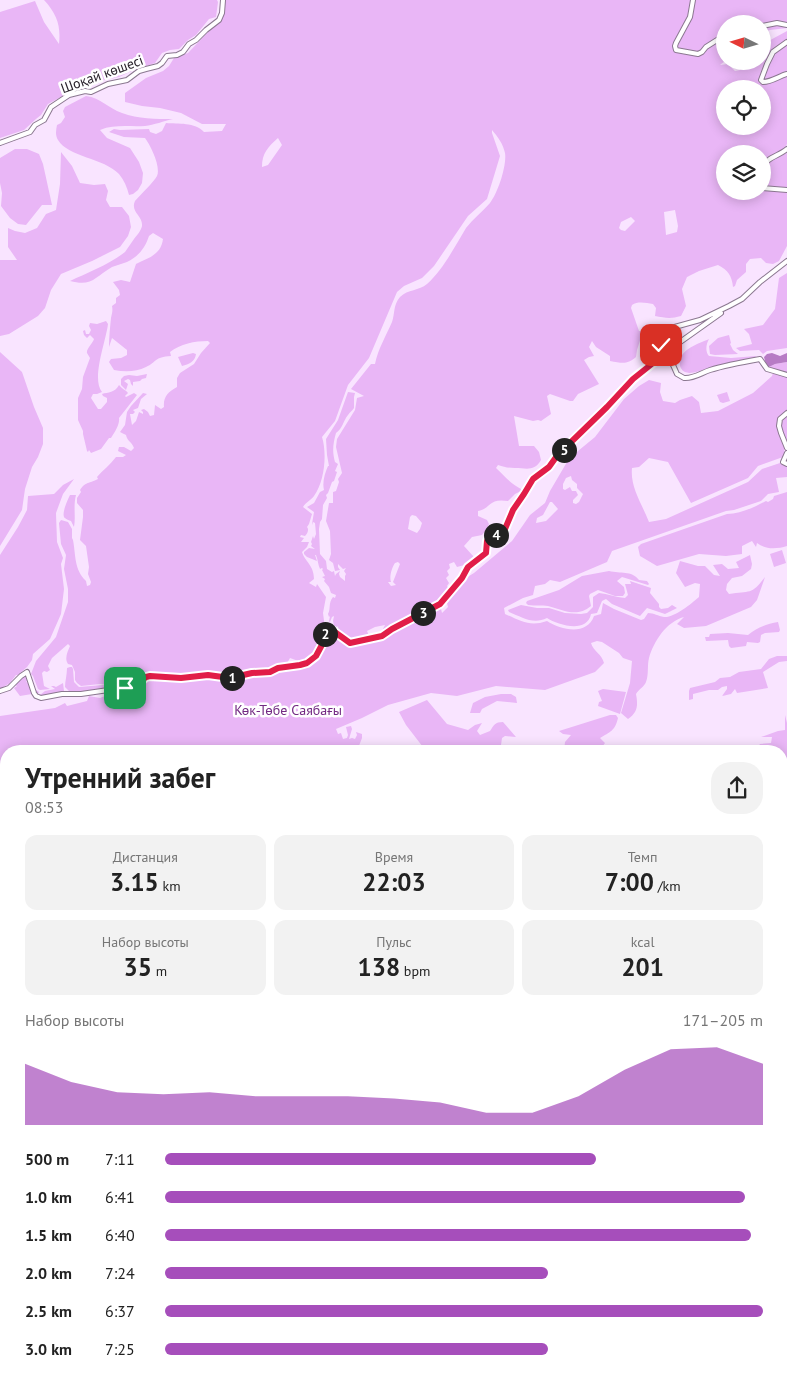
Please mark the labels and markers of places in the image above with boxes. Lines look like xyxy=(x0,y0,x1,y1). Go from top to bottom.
pin xyxy=(640,324,682,366)
pin: 5 xyxy=(552,438,576,462)
pin: 4 xyxy=(484,522,508,548)
pin: 3 xyxy=(410,600,436,626)
pin: 2 xyxy=(312,622,338,646)
pin: 1 xyxy=(220,666,244,690)
pin xyxy=(104,667,146,709)

